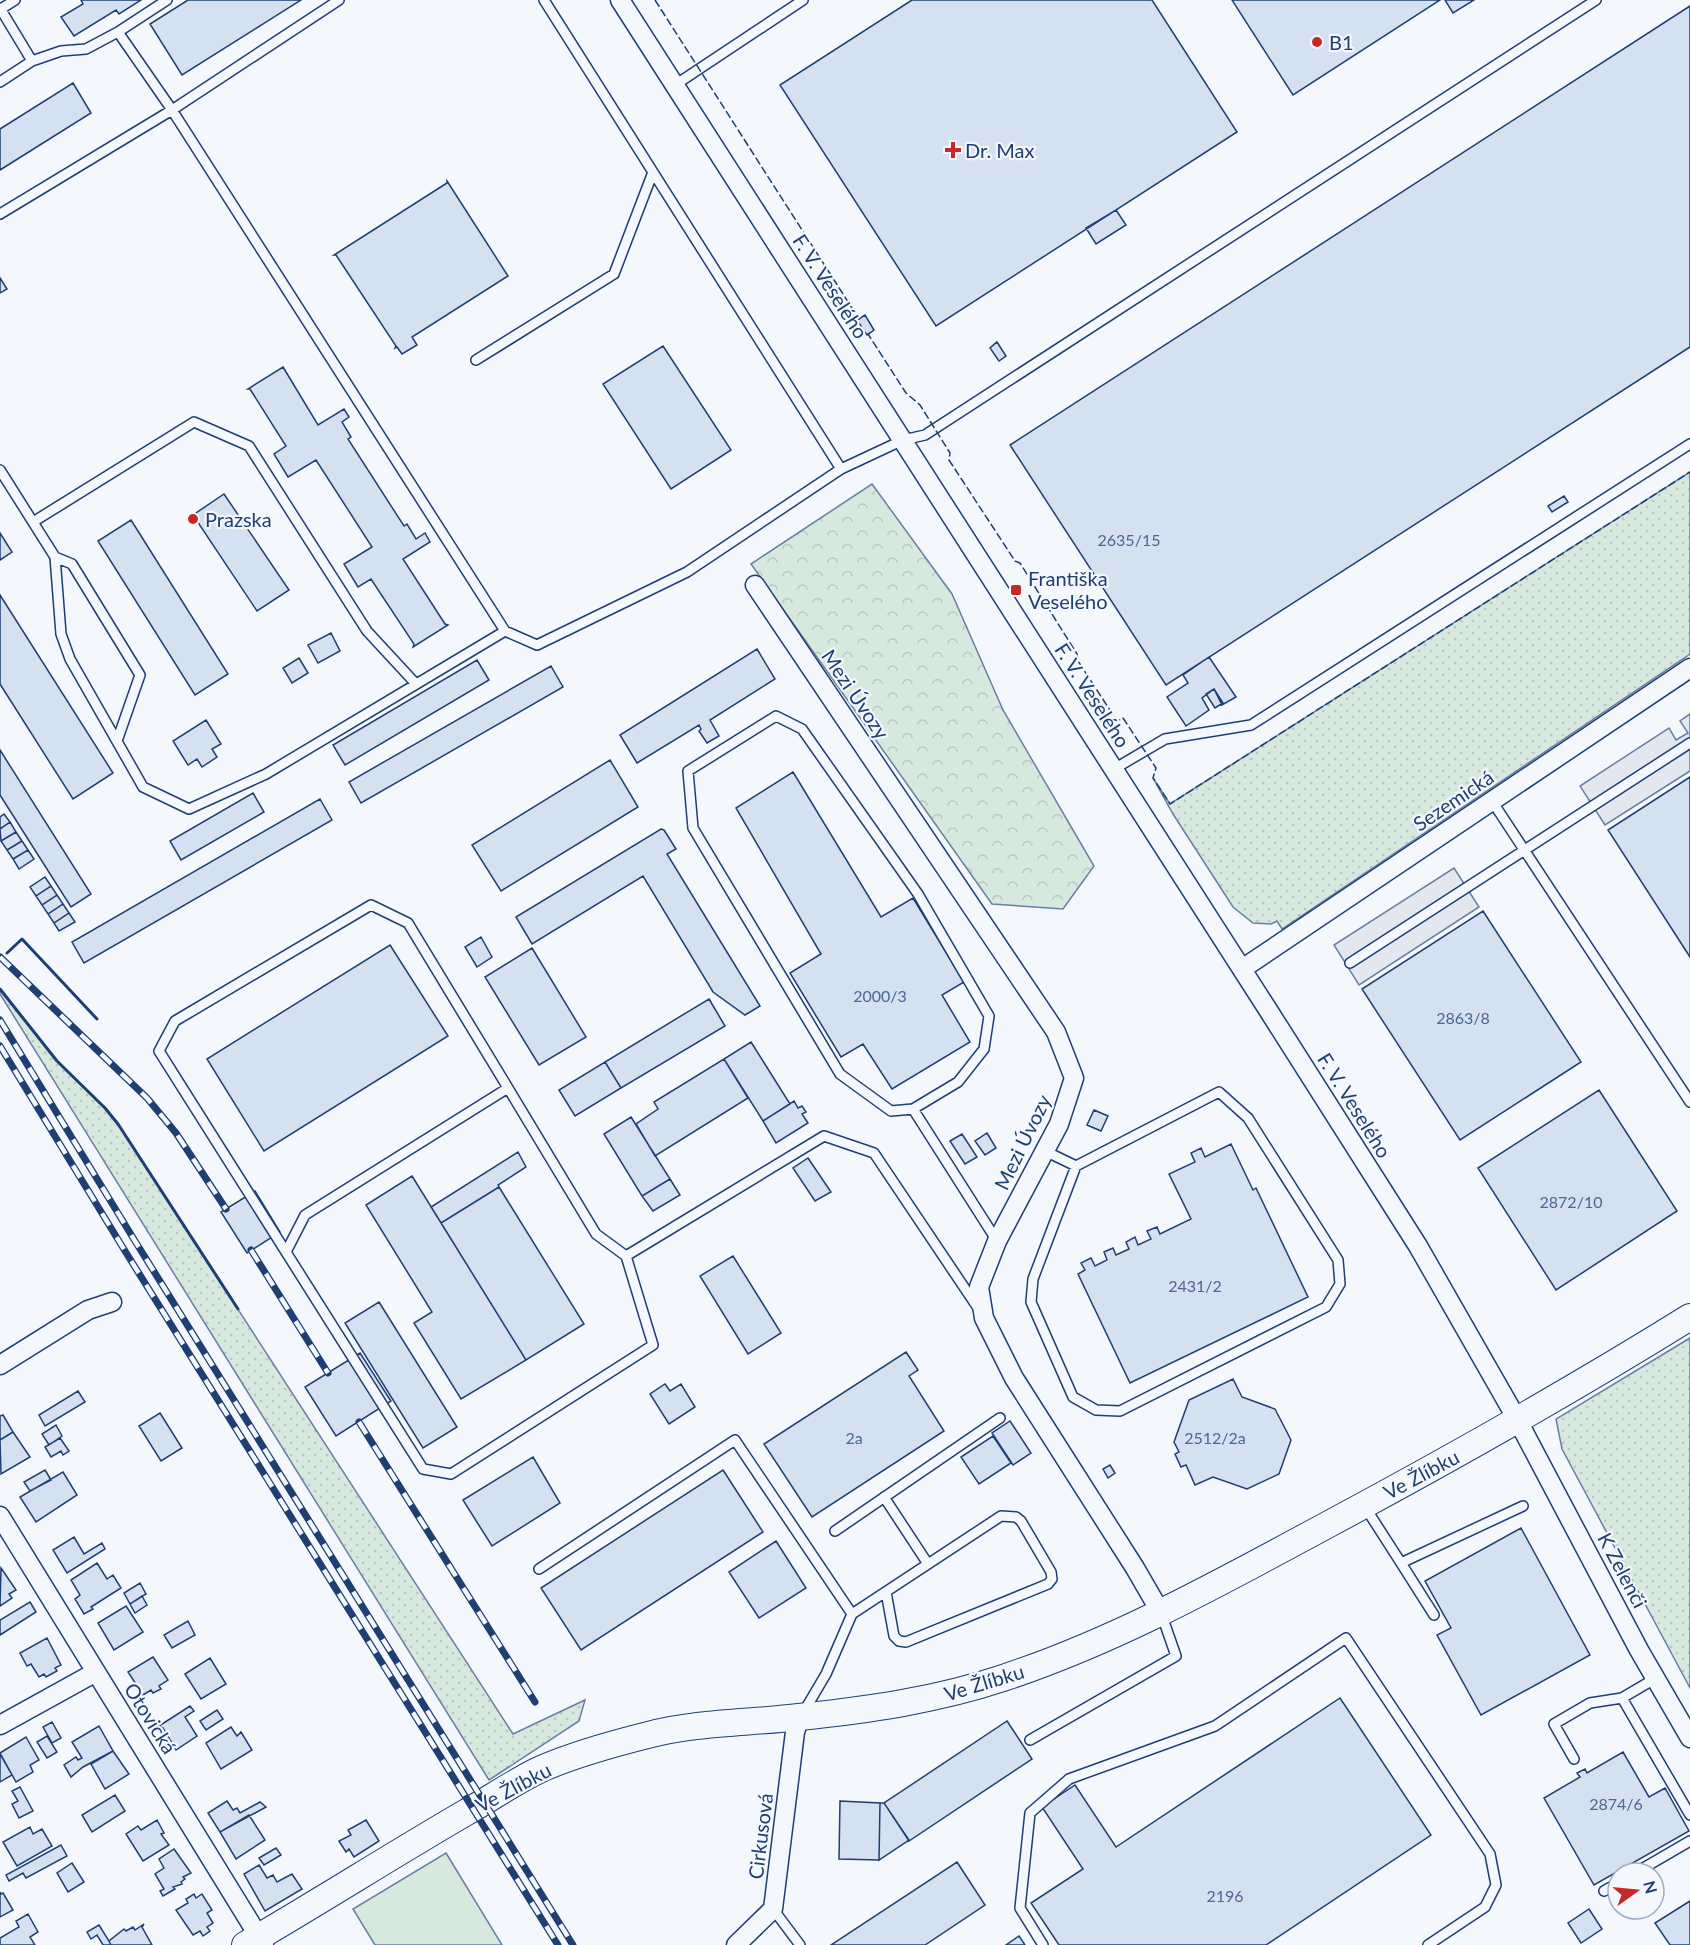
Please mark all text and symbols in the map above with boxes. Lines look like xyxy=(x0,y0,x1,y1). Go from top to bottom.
place label: B1 xyxy=(1329,30,1354,54)
marker: B1 xyxy=(1310,35,1324,49)
place label: Dr. Max xyxy=(965,138,1035,162)
marker: Dr. Max xyxy=(946,143,960,157)
street label: F. V. Veselého xyxy=(788,229,874,343)
place label: Prazska xyxy=(205,507,272,531)
marker: Prazska xyxy=(186,512,200,526)
house number: 2635/15 xyxy=(1098,530,1160,549)
place label: Františka Veselého xyxy=(1028,566,1108,613)
marker: Františka Veselého xyxy=(1009,583,1023,597)
street label: F. V. Veselého xyxy=(1050,638,1136,752)
street label: Mezi Úvozy xyxy=(817,645,895,744)
street label: Sezemická xyxy=(1408,764,1498,836)
house number: 2000/3 xyxy=(853,986,907,1005)
house number: 2863/8 xyxy=(1436,1008,1490,1027)
street label: F. V. Veselého xyxy=(1313,1048,1397,1162)
street label: Mezi Úvozy xyxy=(989,1090,1056,1193)
house number: 2872/10 xyxy=(1540,1192,1602,1211)
house number: 2431/2 xyxy=(1168,1276,1222,1295)
house number: 2a xyxy=(845,1428,863,1447)
house number: 2512/2a xyxy=(1184,1428,1246,1447)
street label: Ve Žlíbku xyxy=(1379,1444,1463,1504)
street label: K Zelenči xyxy=(1593,1528,1653,1612)
street label: Ve Žlíbku xyxy=(941,1659,1027,1705)
street label: Otovická xyxy=(120,1678,182,1758)
street label: Ve Žlíbku xyxy=(471,1757,555,1817)
street label: Cirkusová xyxy=(743,1792,777,1880)
house number: 2874/6 xyxy=(1589,1794,1643,1813)
north arrow xyxy=(1606,1861,1666,1921)
text: N xyxy=(1640,1879,1662,1895)
house number: 2196 xyxy=(1206,1886,1244,1905)

